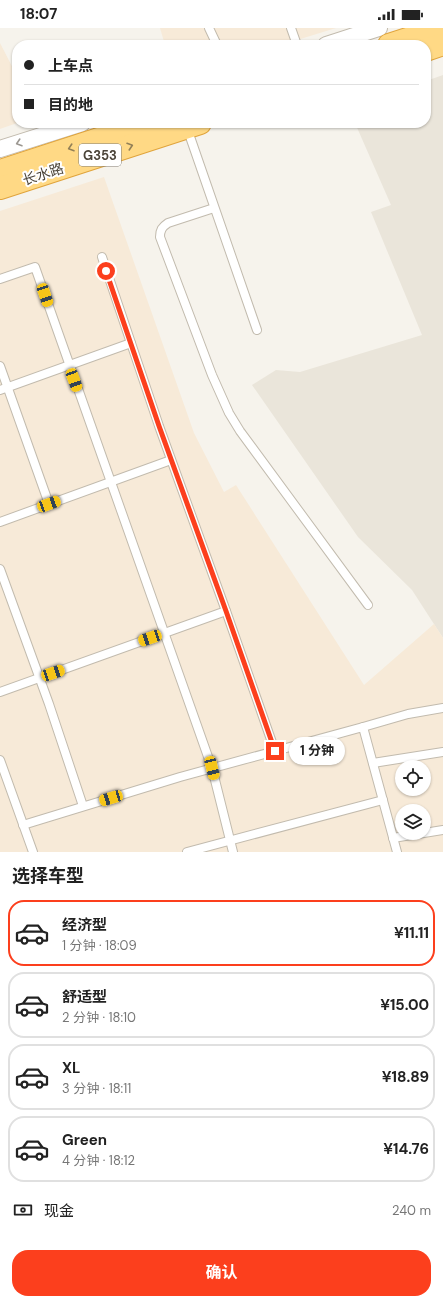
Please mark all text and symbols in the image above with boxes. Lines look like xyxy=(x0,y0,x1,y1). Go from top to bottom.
text: 18:07 xyxy=(20,4,57,24)
text: 上车点 xyxy=(48,56,93,76)
text: 目的地 xyxy=(48,95,93,115)
one-way arrow xyxy=(15,139,22,147)
one-way arrow xyxy=(127,142,134,151)
one-way arrow xyxy=(67,143,74,152)
road number: G353 xyxy=(79,144,121,166)
street label: 长水路 xyxy=(20,159,66,189)
route start xyxy=(97,262,115,280)
car xyxy=(35,282,55,308)
car xyxy=(64,367,84,393)
car xyxy=(36,494,62,514)
car xyxy=(137,628,163,648)
car xyxy=(40,663,66,683)
callout: 1 分钟 xyxy=(289,737,345,765)
route end xyxy=(266,742,284,760)
text: 1 分钟 xyxy=(300,742,334,759)
car xyxy=(203,755,221,781)
map controls xyxy=(395,760,431,840)
button: locate xyxy=(395,760,431,796)
car xyxy=(98,789,124,807)
button: layers xyxy=(395,804,431,840)
text: 选择车型 xyxy=(12,864,84,888)
icon: car xyxy=(14,915,50,951)
text: 经济型 xyxy=(62,915,107,935)
text: ¥11.11 xyxy=(394,923,429,943)
text: 1 分钟 · 18:09 xyxy=(62,937,137,954)
icon: car xyxy=(14,987,50,1023)
text: 舒适型 xyxy=(62,987,107,1007)
text: ¥15.00 xyxy=(380,995,429,1015)
text: 2 分钟 · 18:10 xyxy=(62,1009,136,1026)
text: XL xyxy=(62,1058,80,1078)
icon: car xyxy=(14,1059,50,1095)
text: ¥18.89 xyxy=(382,1067,429,1087)
text: 3 分钟 · 18:11 xyxy=(62,1080,131,1097)
text: Green xyxy=(62,1130,107,1150)
icon: car xyxy=(14,1131,50,1167)
text: ¥14.76 xyxy=(383,1139,429,1159)
text: 4 分钟 · 18:12 xyxy=(62,1152,135,1169)
icon: cash xyxy=(12,1199,34,1221)
text: 现金 xyxy=(44,1201,74,1221)
text: 240 m xyxy=(392,1202,431,1219)
button: 确认 xyxy=(12,1250,431,1296)

